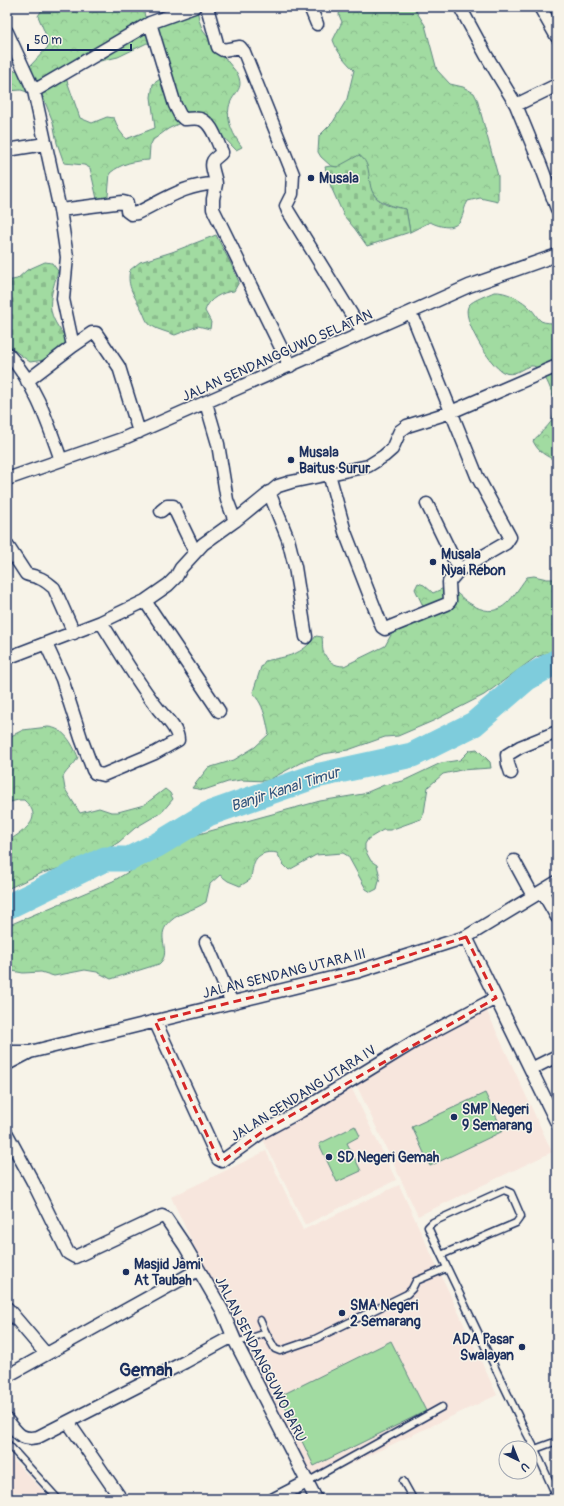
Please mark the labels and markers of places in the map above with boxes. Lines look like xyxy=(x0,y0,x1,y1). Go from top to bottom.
place label: Musala xyxy=(319,170,359,187)
marker: Musala xyxy=(306,173,316,183)
place label: Musala Baitus Surur xyxy=(299,444,371,477)
marker: Musala Baitus Surur xyxy=(286,455,296,465)
place label: Musala Nyai Rebon xyxy=(441,546,506,579)
marker: Musala Nyai Rebon xyxy=(428,557,438,567)
place label: SMP Negeri 9 Semarang xyxy=(462,1101,532,1134)
marker: SMP Negeri 9 Semarang xyxy=(449,1112,459,1122)
place label: SD Negeri Gemah xyxy=(337,1149,440,1166)
marker: SD Negeri Gemah xyxy=(324,1152,334,1162)
place label: Masjid Jami' At Taubah xyxy=(134,1256,204,1289)
marker: Masjid Jami' At Taubah xyxy=(121,1267,131,1277)
place label: SMA Negeri 2 Semarang xyxy=(350,1297,421,1330)
marker: SMA Negeri 2 Semarang xyxy=(337,1308,347,1318)
place label: ADA Pasar Swalayan xyxy=(453,1331,515,1364)
marker: ADA Pasar Swalayan xyxy=(517,1342,527,1352)

